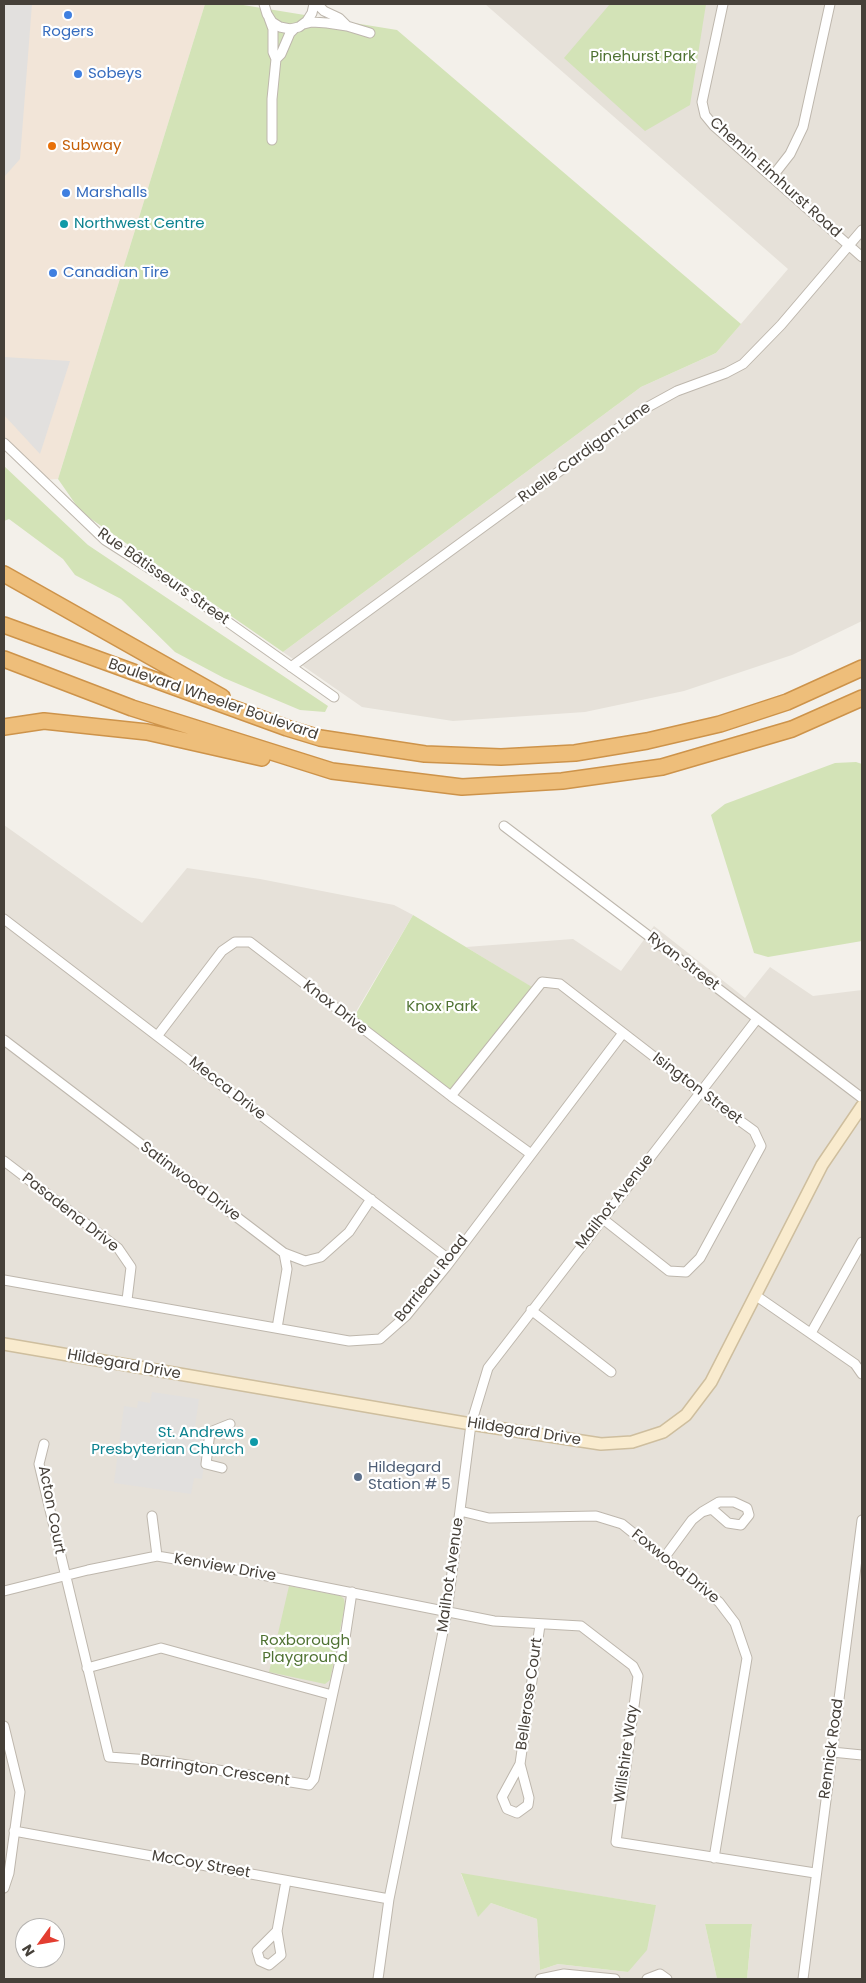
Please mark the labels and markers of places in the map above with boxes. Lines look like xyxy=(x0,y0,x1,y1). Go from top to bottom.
marker: Rogers xyxy=(62,9,74,21)
place label: Rogers xyxy=(42,23,94,41)
place label: Sobeys xyxy=(88,65,142,83)
marker: Sobeys xyxy=(72,68,84,80)
place label: Subway xyxy=(62,137,121,155)
marker: Subway xyxy=(46,140,58,152)
place label: Marshalls xyxy=(76,184,147,202)
marker: Marshalls xyxy=(60,187,72,199)
place label: Northwest Centre xyxy=(74,215,205,233)
marker: Northwest Centre xyxy=(58,218,70,230)
place label: Canadian Tire xyxy=(63,264,169,282)
marker: Canadian Tire xyxy=(47,267,59,279)
place label: St. Andrews Presbyterian Church xyxy=(91,1424,244,1459)
marker: St. Andrews Presbyterian Church xyxy=(248,1436,260,1448)
place label: Hildegard Station # 5 xyxy=(368,1459,451,1494)
marker: Hildegard Station # 5 xyxy=(352,1471,364,1483)

